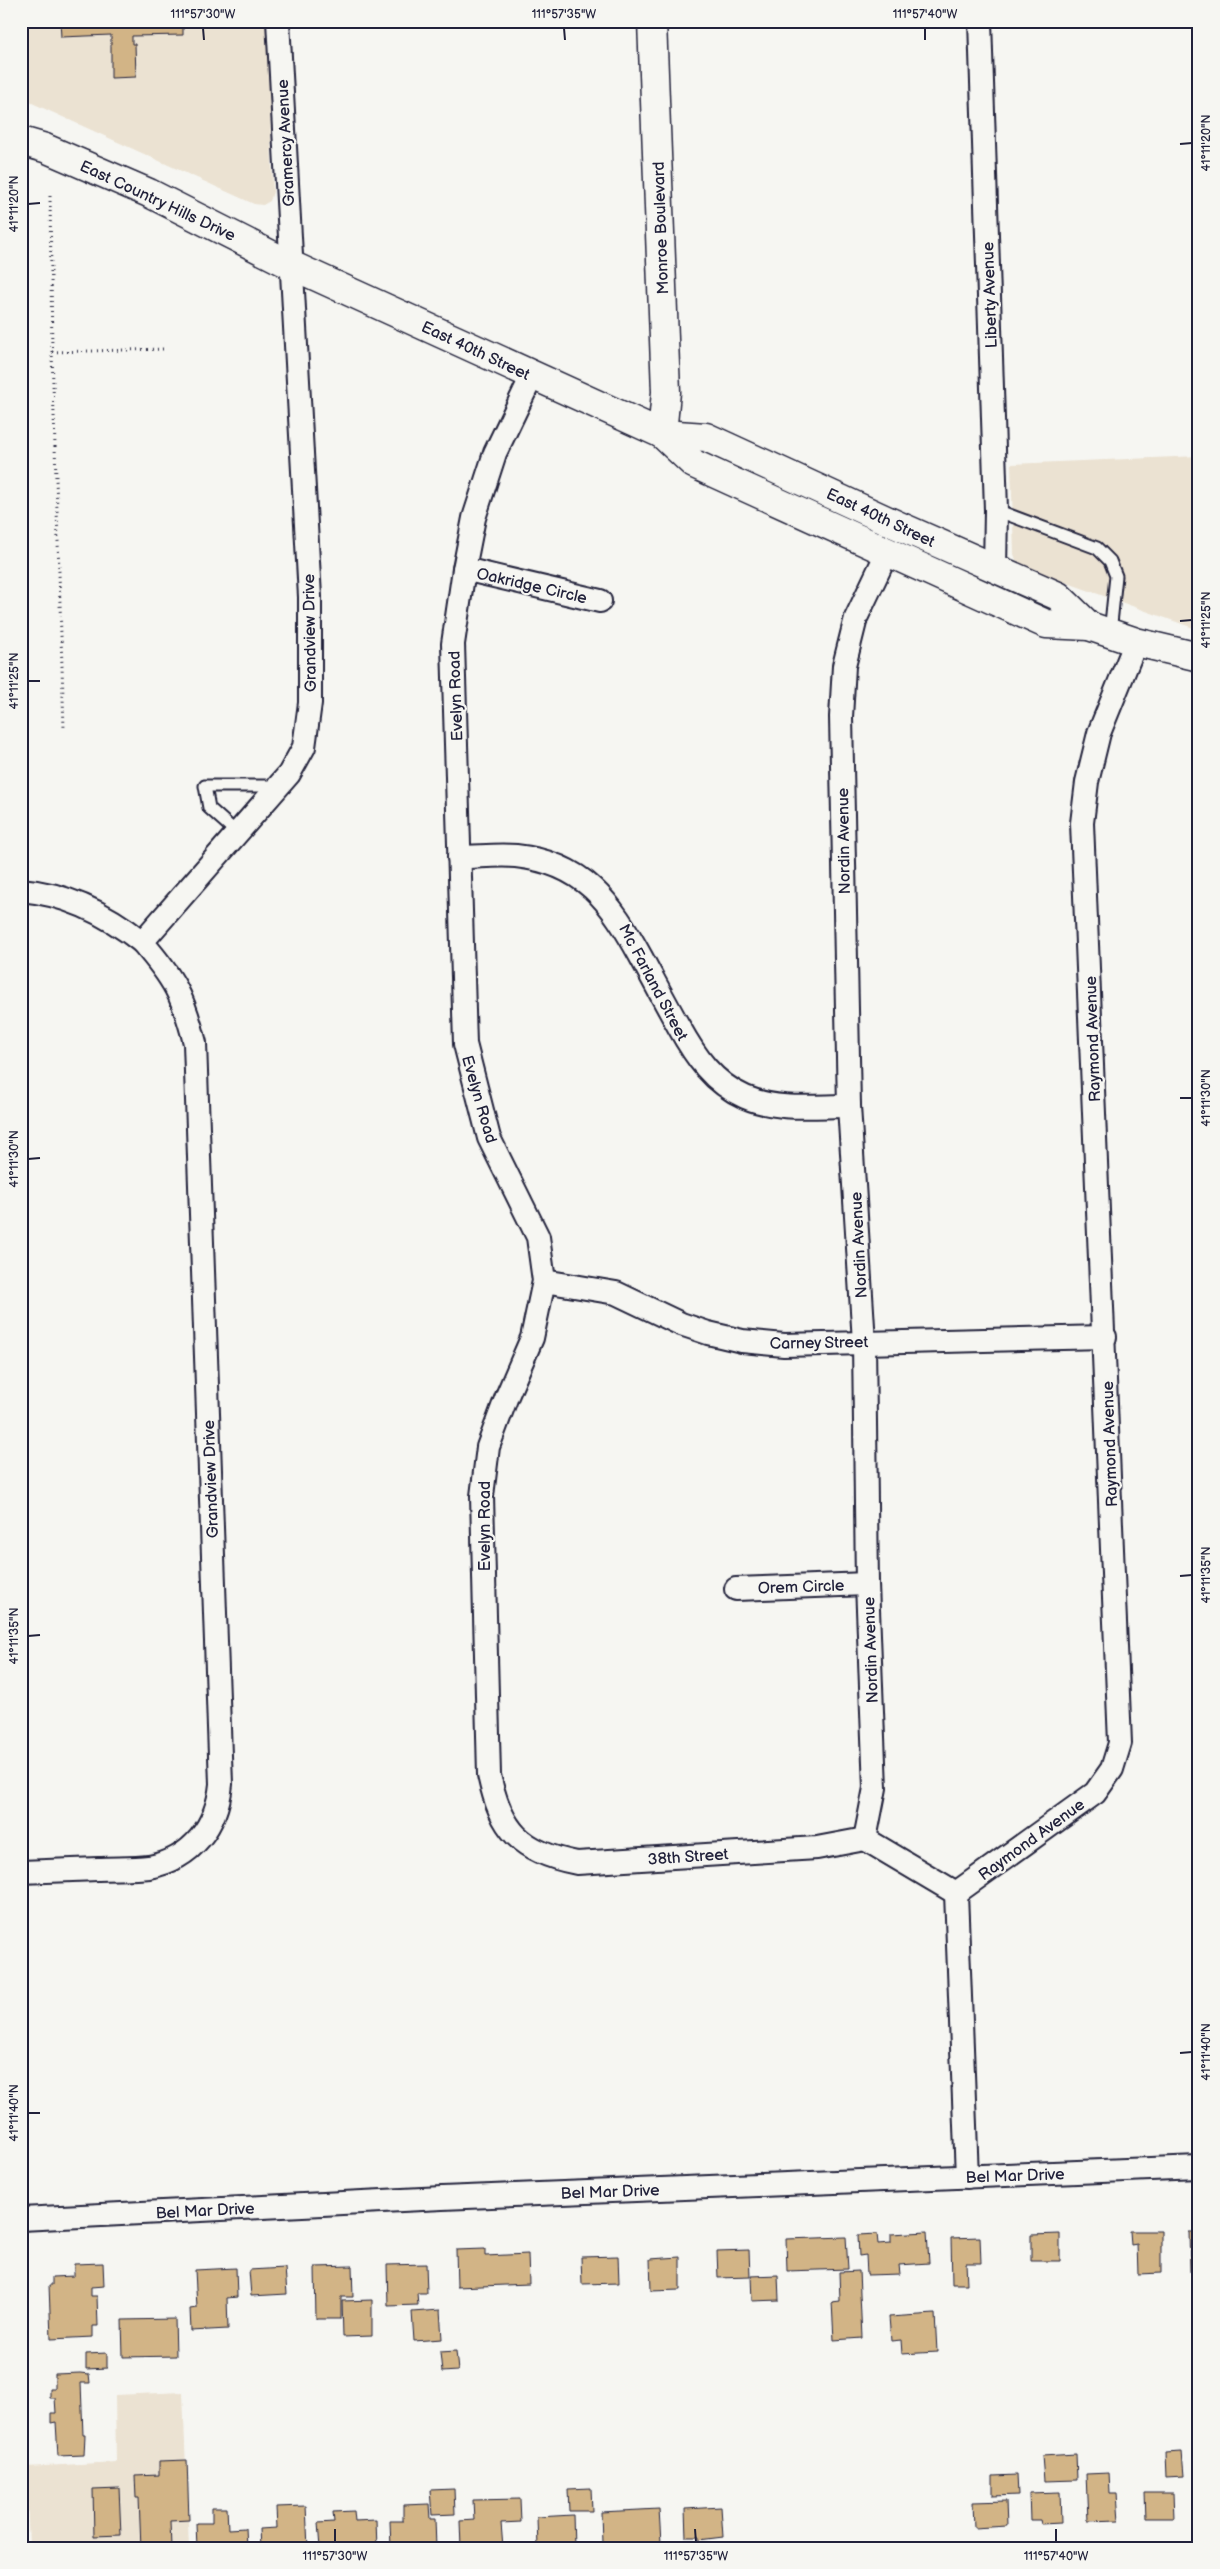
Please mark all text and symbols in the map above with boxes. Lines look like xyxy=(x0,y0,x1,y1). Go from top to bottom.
text: 111°57'30"W xyxy=(171,7,235,22)
text: 111°57'35"W xyxy=(532,7,596,22)
text: 111°57'40"W xyxy=(893,7,957,22)
street label: Gramercy Avenue xyxy=(274,78,299,207)
text: 41°11'20"N xyxy=(1199,114,1214,172)
street label: East Country Hills Drive xyxy=(77,157,239,246)
street label: Monroe Boulevard xyxy=(650,161,673,295)
text: 41°11'20"N xyxy=(7,175,22,233)
street label: Liberty Avenue xyxy=(979,241,1002,349)
street label: East 40th Street xyxy=(418,318,533,385)
street label: East 40th Street xyxy=(823,485,938,552)
street label: Oakridge Circle xyxy=(475,565,589,609)
street label: Grandview Drive xyxy=(300,573,321,692)
text: 41°11'25"N xyxy=(1199,592,1214,648)
street label: Evelyn Road xyxy=(445,650,468,741)
text: 41°11'25"N xyxy=(7,653,22,709)
street label: Nordin Avenue xyxy=(834,787,855,894)
street label: Mc Farland Street xyxy=(614,921,691,1044)
street label: Raymond Avenue xyxy=(1082,975,1105,1102)
street label: Evelyn Road xyxy=(457,1053,500,1145)
text: 41°11'30"N xyxy=(1199,1069,1214,1127)
text: 41°11'30"N xyxy=(7,1130,22,1188)
street label: Nordin Avenue xyxy=(847,1191,872,1299)
street label: Carney Street xyxy=(770,1333,869,1354)
street label: Raymond Avenue xyxy=(1099,1380,1122,1507)
street label: Grandview Drive xyxy=(200,1419,223,1538)
street label: Evelyn Road xyxy=(476,1481,495,1571)
text: 41°11'35"N xyxy=(1199,1546,1214,1604)
street label: Orem Circle xyxy=(757,1576,845,1599)
street label: Nordin Avenue xyxy=(860,1596,883,1704)
text: 41°11'35"N xyxy=(7,1607,22,1665)
street label: Raymond Avenue xyxy=(975,1795,1089,1885)
street label: 38th Street xyxy=(647,1845,729,1870)
text: 41°11'40"N xyxy=(1199,2023,1214,2081)
text: 41°11'40"N xyxy=(7,2084,22,2142)
street label: Bel Mar Drive xyxy=(965,2165,1065,2188)
street label: Bel Mar Drive xyxy=(560,2181,660,2204)
street label: Bel Mar Drive xyxy=(155,2199,255,2224)
text: 111°57'30"W xyxy=(303,2549,367,2564)
text: 111°57'35"W xyxy=(664,2549,728,2564)
text: 111°57'40"W xyxy=(1024,2549,1088,2564)

